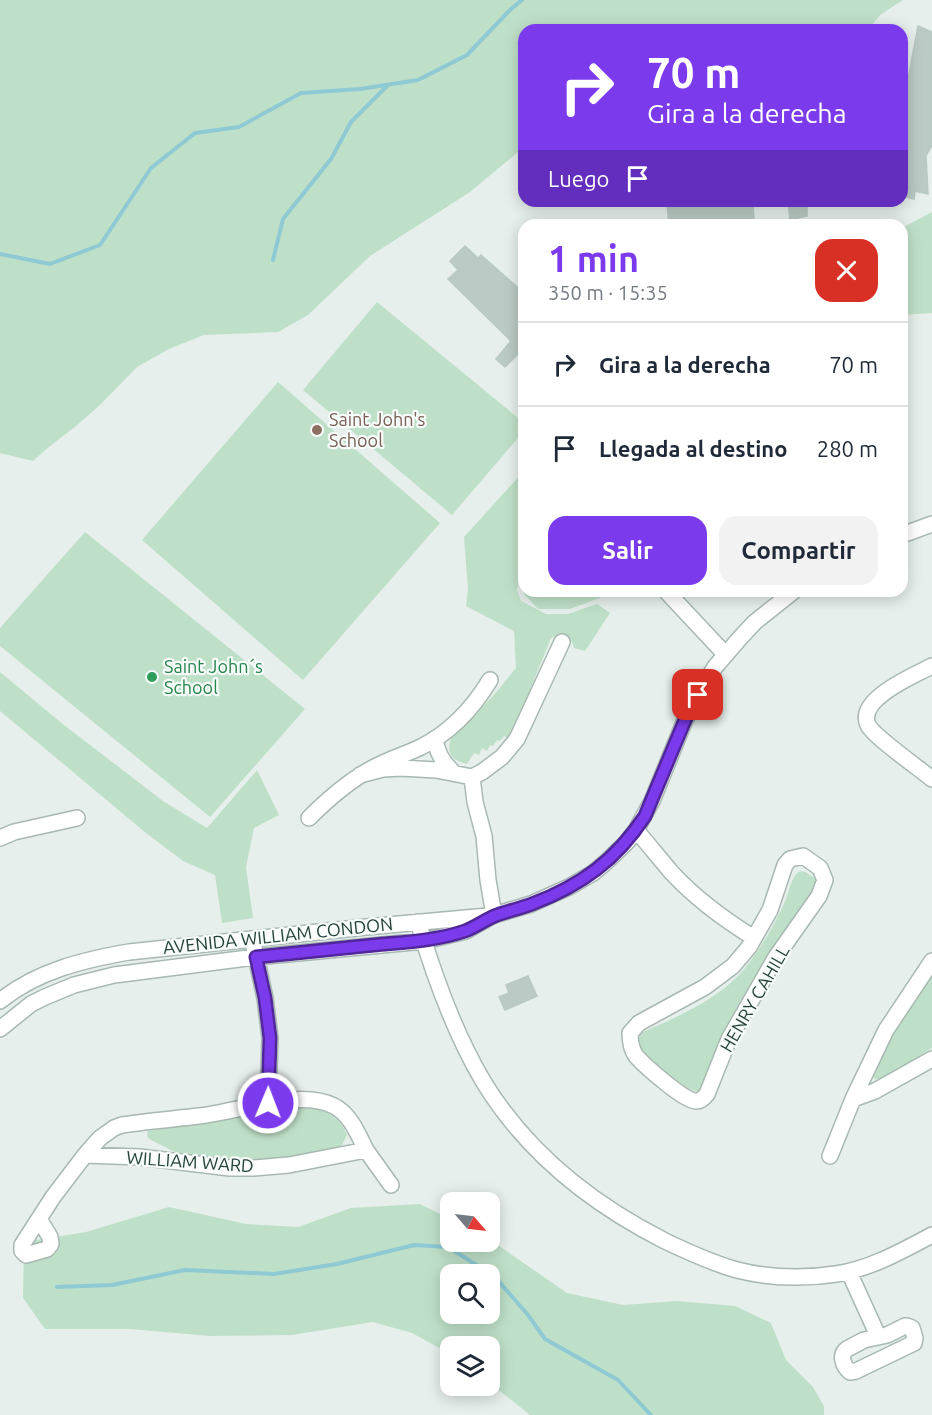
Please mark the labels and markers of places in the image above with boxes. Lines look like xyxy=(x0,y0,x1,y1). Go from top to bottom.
place label: Saint John's School xyxy=(329,409,425,450)
marker: Saint John's School xyxy=(310,423,324,437)
place label: Saint John´s School xyxy=(164,656,263,697)
pin xyxy=(672,669,723,720)
marker: Saint John´s School xyxy=(145,670,159,684)

